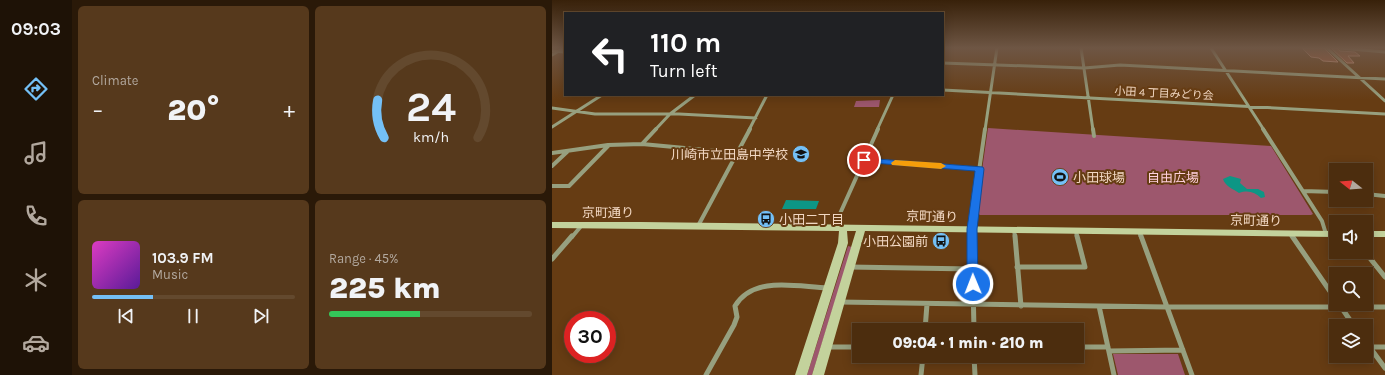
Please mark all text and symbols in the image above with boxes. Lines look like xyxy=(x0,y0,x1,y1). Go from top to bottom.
text: 09:03 xyxy=(11,18,61,40)
text: 110 m xyxy=(650,26,721,59)
icon: left xyxy=(584,28,636,80)
text: Turn left xyxy=(650,60,718,82)
text: Climate xyxy=(92,73,138,88)
icon: directions xyxy=(22,75,50,103)
text: 24 xyxy=(406,83,456,131)
street label: 小田 4 丁目みどり会 xyxy=(1114,84,1214,103)
text: 20° xyxy=(167,92,220,128)
text: − xyxy=(92,97,104,123)
text: + xyxy=(283,97,295,123)
text: km/h xyxy=(412,128,449,145)
icon: music xyxy=(22,139,50,167)
pin xyxy=(847,143,881,177)
school or university icon: 川崎市立田島中学校 xyxy=(791,144,811,164)
place label: 川崎市立田島中学校 xyxy=(671,147,788,162)
icon: arrive xyxy=(853,149,875,171)
north arrow xyxy=(1329,163,1373,207)
map controls xyxy=(1329,163,1373,363)
sports icon: 小田球場 xyxy=(1050,167,1070,187)
place label: 小田球場 xyxy=(1073,170,1125,185)
park label: 自由広場 xyxy=(1147,170,1199,185)
icon: phone xyxy=(22,202,50,230)
street label: 京町通り xyxy=(582,205,634,220)
bus stop icon: 小田二丁目 xyxy=(756,209,776,229)
street label: 京町通り xyxy=(906,209,958,224)
place label: 小田二丁目 xyxy=(779,212,844,227)
street label: 京町通り xyxy=(1230,213,1282,228)
button: sound xyxy=(1329,215,1373,259)
bus stop icon: 小田公園前 xyxy=(931,231,951,251)
place label: 小田公園前 xyxy=(863,234,928,249)
text: 103.9 FM xyxy=(152,249,214,267)
text: Range · 45% xyxy=(329,251,399,266)
position arrow xyxy=(952,263,994,305)
icon: climate xyxy=(22,266,50,294)
text: Music xyxy=(152,267,188,282)
button: search xyxy=(1329,267,1373,311)
text: 225 km xyxy=(329,270,441,306)
icon: previous xyxy=(115,305,137,327)
icon: pause xyxy=(182,305,204,327)
icon: next xyxy=(250,305,272,327)
speed limit sign: 30 xyxy=(564,311,616,363)
button: layers xyxy=(1329,319,1373,363)
icon: car xyxy=(22,329,50,357)
text: 09:04 · 1 min · 210 m xyxy=(893,334,1043,352)

